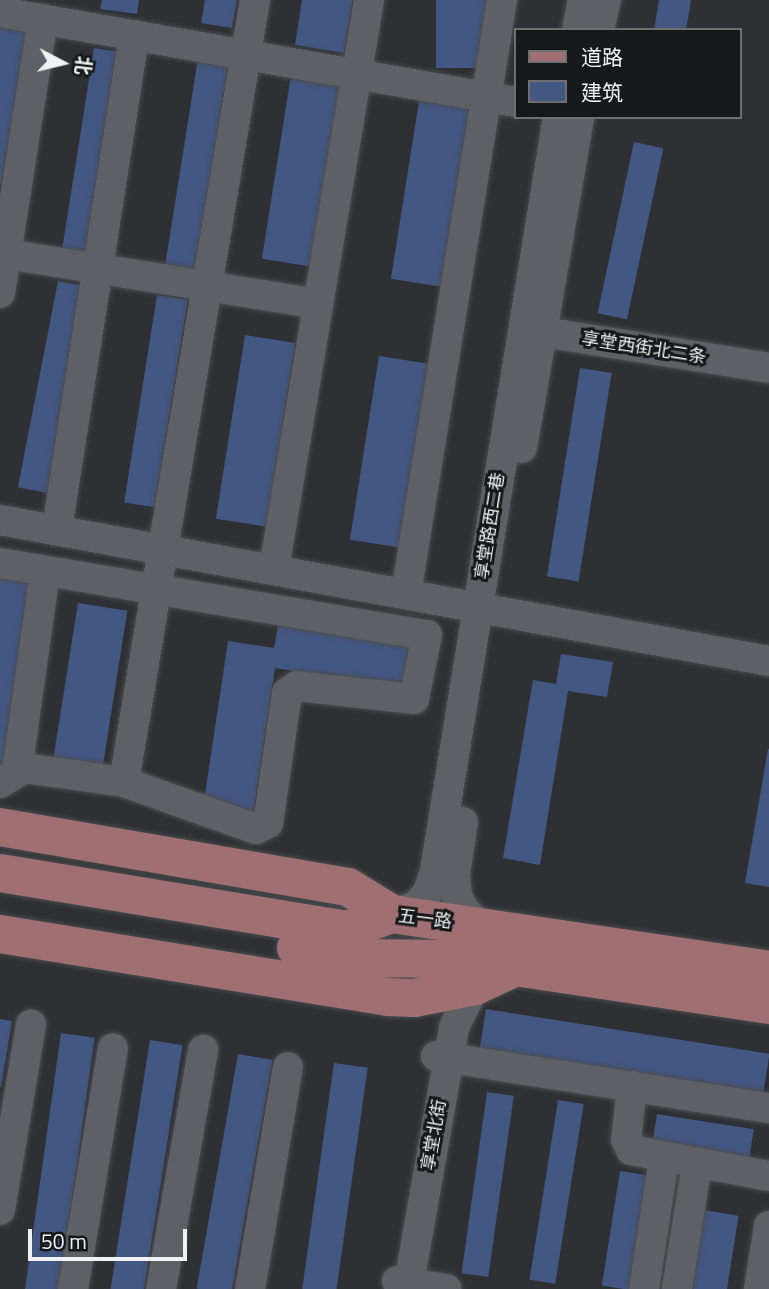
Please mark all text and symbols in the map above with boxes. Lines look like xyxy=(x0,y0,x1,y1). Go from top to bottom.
north arrow xyxy=(28,28,98,98)
legend xyxy=(514,28,741,119)
text: 道路 xyxy=(581,41,623,73)
text: 北 xyxy=(69,54,100,77)
text: 建筑 xyxy=(581,76,623,108)
street label: 享堂西街北二条 xyxy=(580,327,708,369)
street label: 享堂路西二巷 xyxy=(471,471,509,581)
street label: 五一路 xyxy=(397,905,453,933)
street label: 享堂北街 xyxy=(417,1098,451,1172)
scale bar xyxy=(32,1216,191,1260)
text: 50 m xyxy=(41,1225,87,1257)

